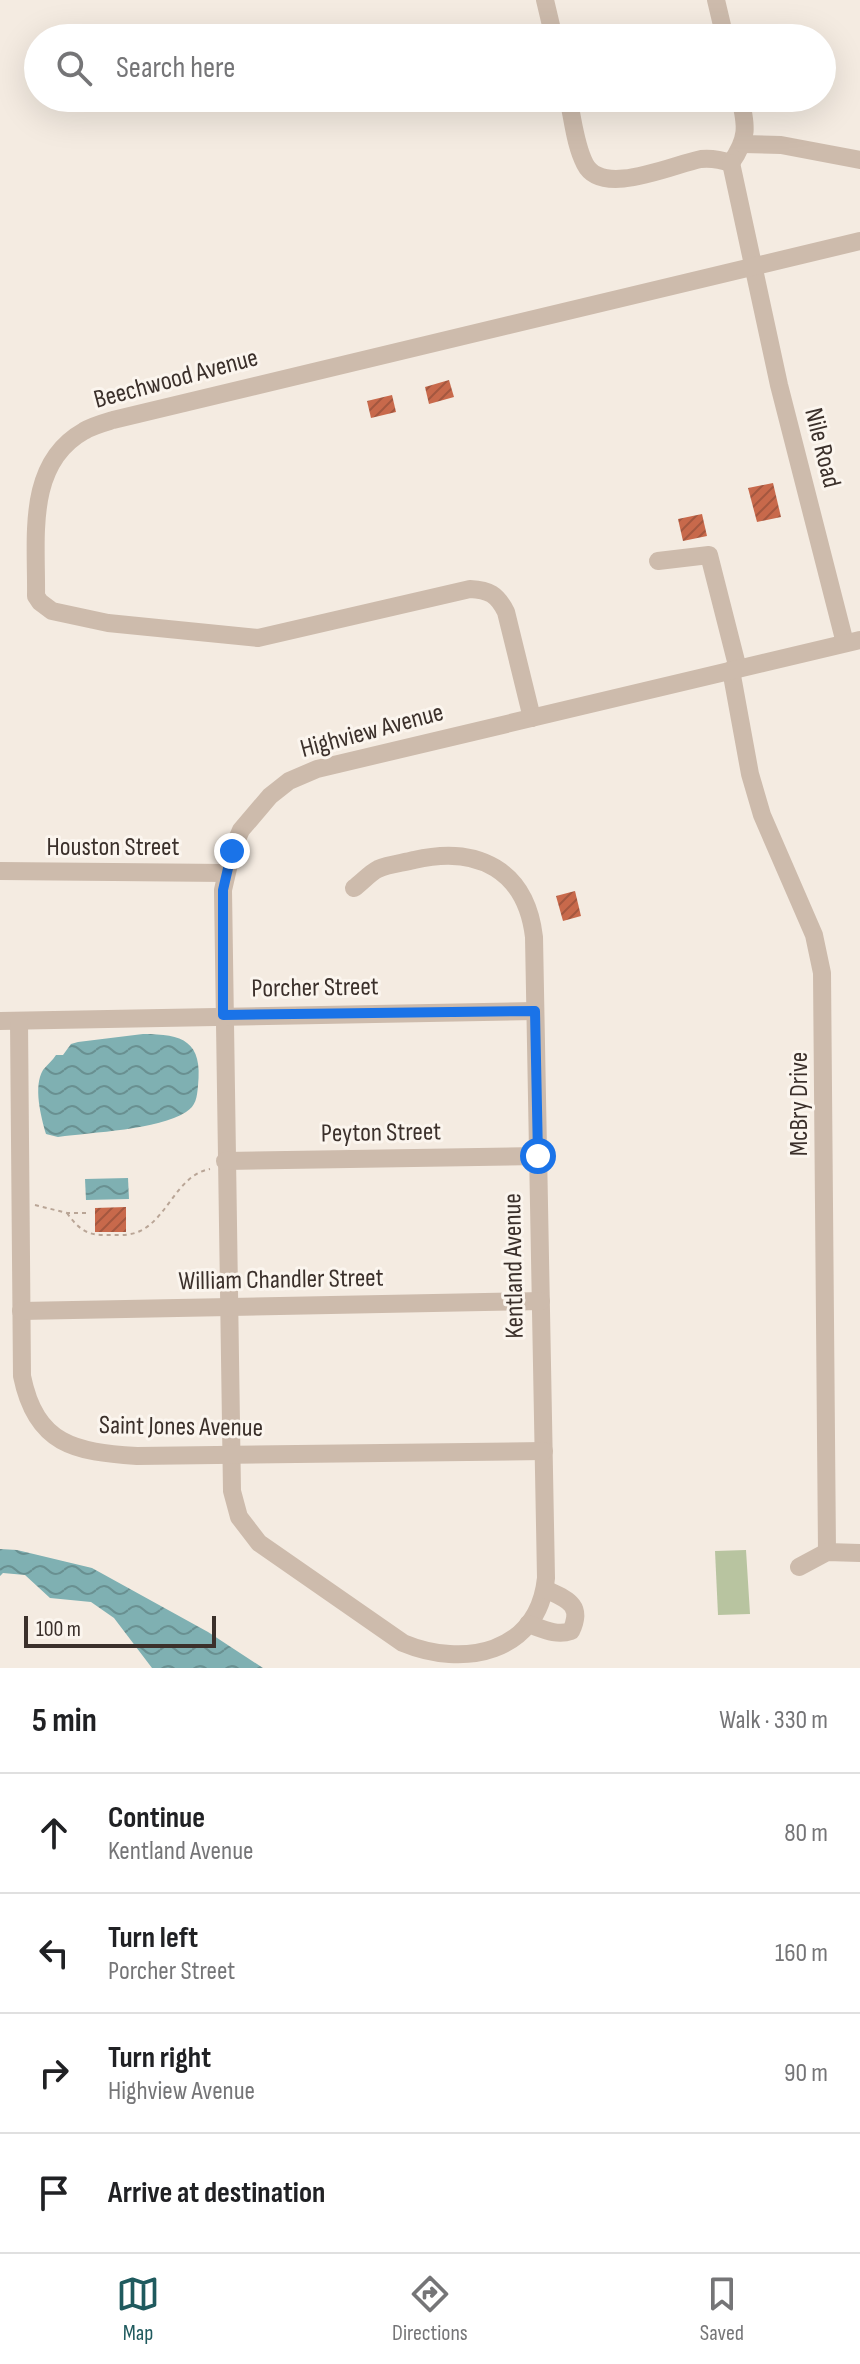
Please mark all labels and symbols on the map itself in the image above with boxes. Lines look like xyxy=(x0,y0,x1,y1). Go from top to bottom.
street label: Beechwood Avenue xyxy=(91,342,261,416)
street label: Nile Road xyxy=(797,405,847,491)
street label: Highview Avenue xyxy=(297,697,447,765)
street label: Houston Street xyxy=(47,832,179,863)
route end xyxy=(214,833,250,869)
street label: Porcher Street xyxy=(251,971,379,1005)
street label: McBry Drive xyxy=(784,1052,815,1156)
street label: Peyton Street xyxy=(321,1116,441,1150)
route start xyxy=(520,1138,556,1174)
street label: Kentland Avenue xyxy=(497,1193,531,1339)
street label: William Chandler Street xyxy=(178,1263,384,1297)
street label: Saint Jones Avenue xyxy=(99,1410,263,1444)
scale bar xyxy=(24,1612,216,1648)

